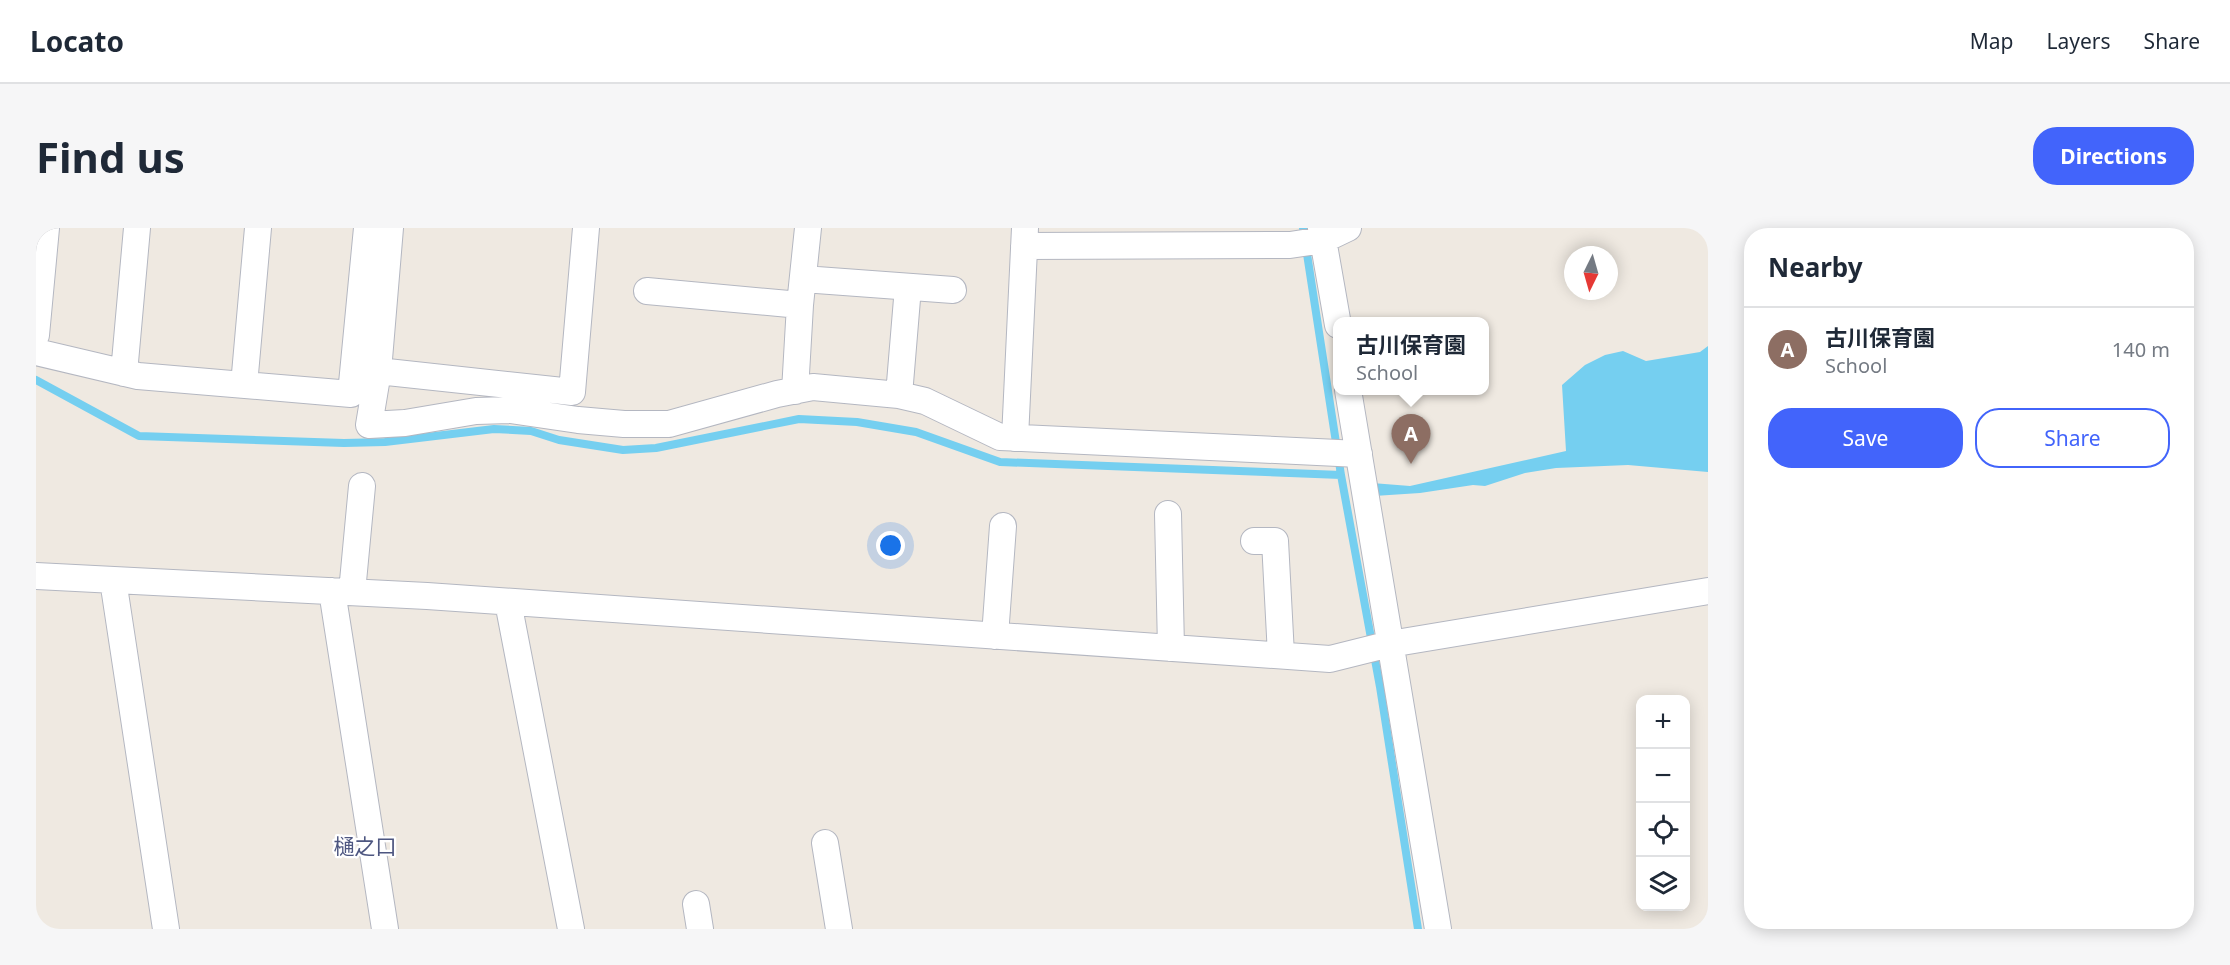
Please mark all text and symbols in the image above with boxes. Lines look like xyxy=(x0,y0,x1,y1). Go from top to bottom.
text: Locato xyxy=(30,22,124,60)
text: Map xyxy=(1970,27,2014,55)
text: Layers xyxy=(2047,27,2111,55)
text: Share xyxy=(2144,27,2200,55)
button: Directions xyxy=(2033,127,2194,185)
text: Find us xyxy=(36,128,185,185)
north arrow xyxy=(1564,246,1618,300)
text: Nearby xyxy=(1768,249,1863,285)
popup xyxy=(1333,317,1489,395)
text: 古川保育園 xyxy=(1825,322,1935,352)
text: 古川保育園 xyxy=(1356,329,1466,359)
text: A xyxy=(1781,336,1794,363)
text: 140 m xyxy=(2112,336,2170,363)
text: School xyxy=(1825,352,1887,379)
text: School xyxy=(1356,359,1418,386)
button: Save xyxy=(1768,408,1963,468)
button: Share xyxy=(1975,408,2170,468)
pin: A xyxy=(1392,414,1430,464)
your location xyxy=(876,531,905,560)
map controls xyxy=(1636,695,1690,911)
button: + xyxy=(1636,695,1690,749)
button: − xyxy=(1636,749,1690,803)
button: locate xyxy=(1636,803,1690,857)
district label: 樋之口 xyxy=(334,832,397,860)
button: layers xyxy=(1636,857,1690,911)

